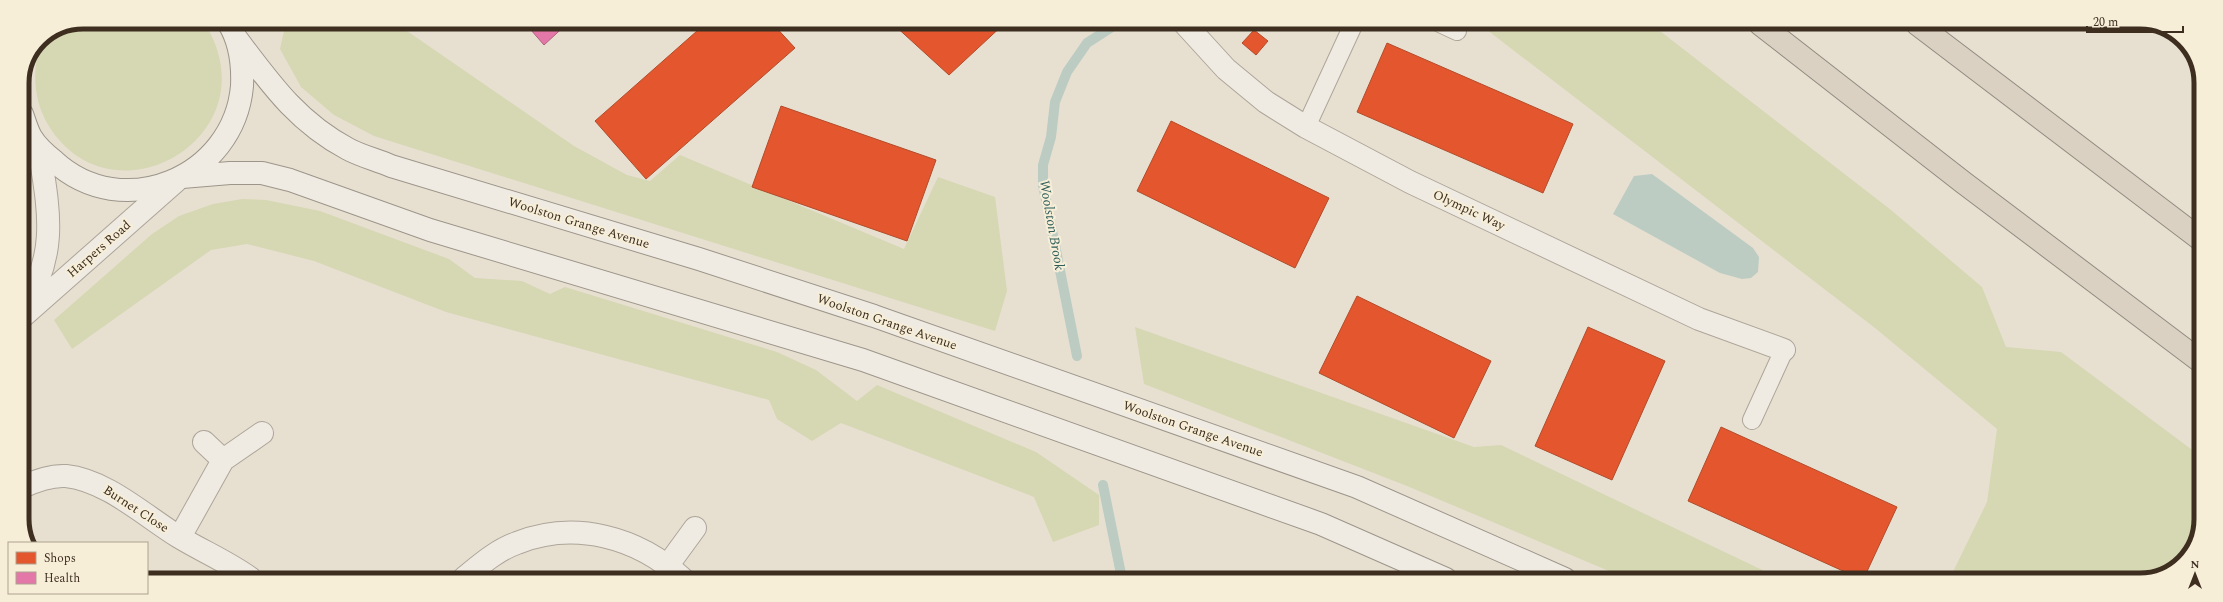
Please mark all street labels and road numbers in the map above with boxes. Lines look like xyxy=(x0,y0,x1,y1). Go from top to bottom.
street label: Olympic Way xyxy=(1430,185,1509,236)
street label: Woolston Grange Avenue xyxy=(506,192,652,254)
street label: Harpers Road xyxy=(63,216,135,282)
street label: Woolston Grange Avenue xyxy=(814,289,960,355)
street label: Woolston Grange Avenue xyxy=(1120,396,1266,462)
street label: Burnet Close xyxy=(99,480,173,538)

